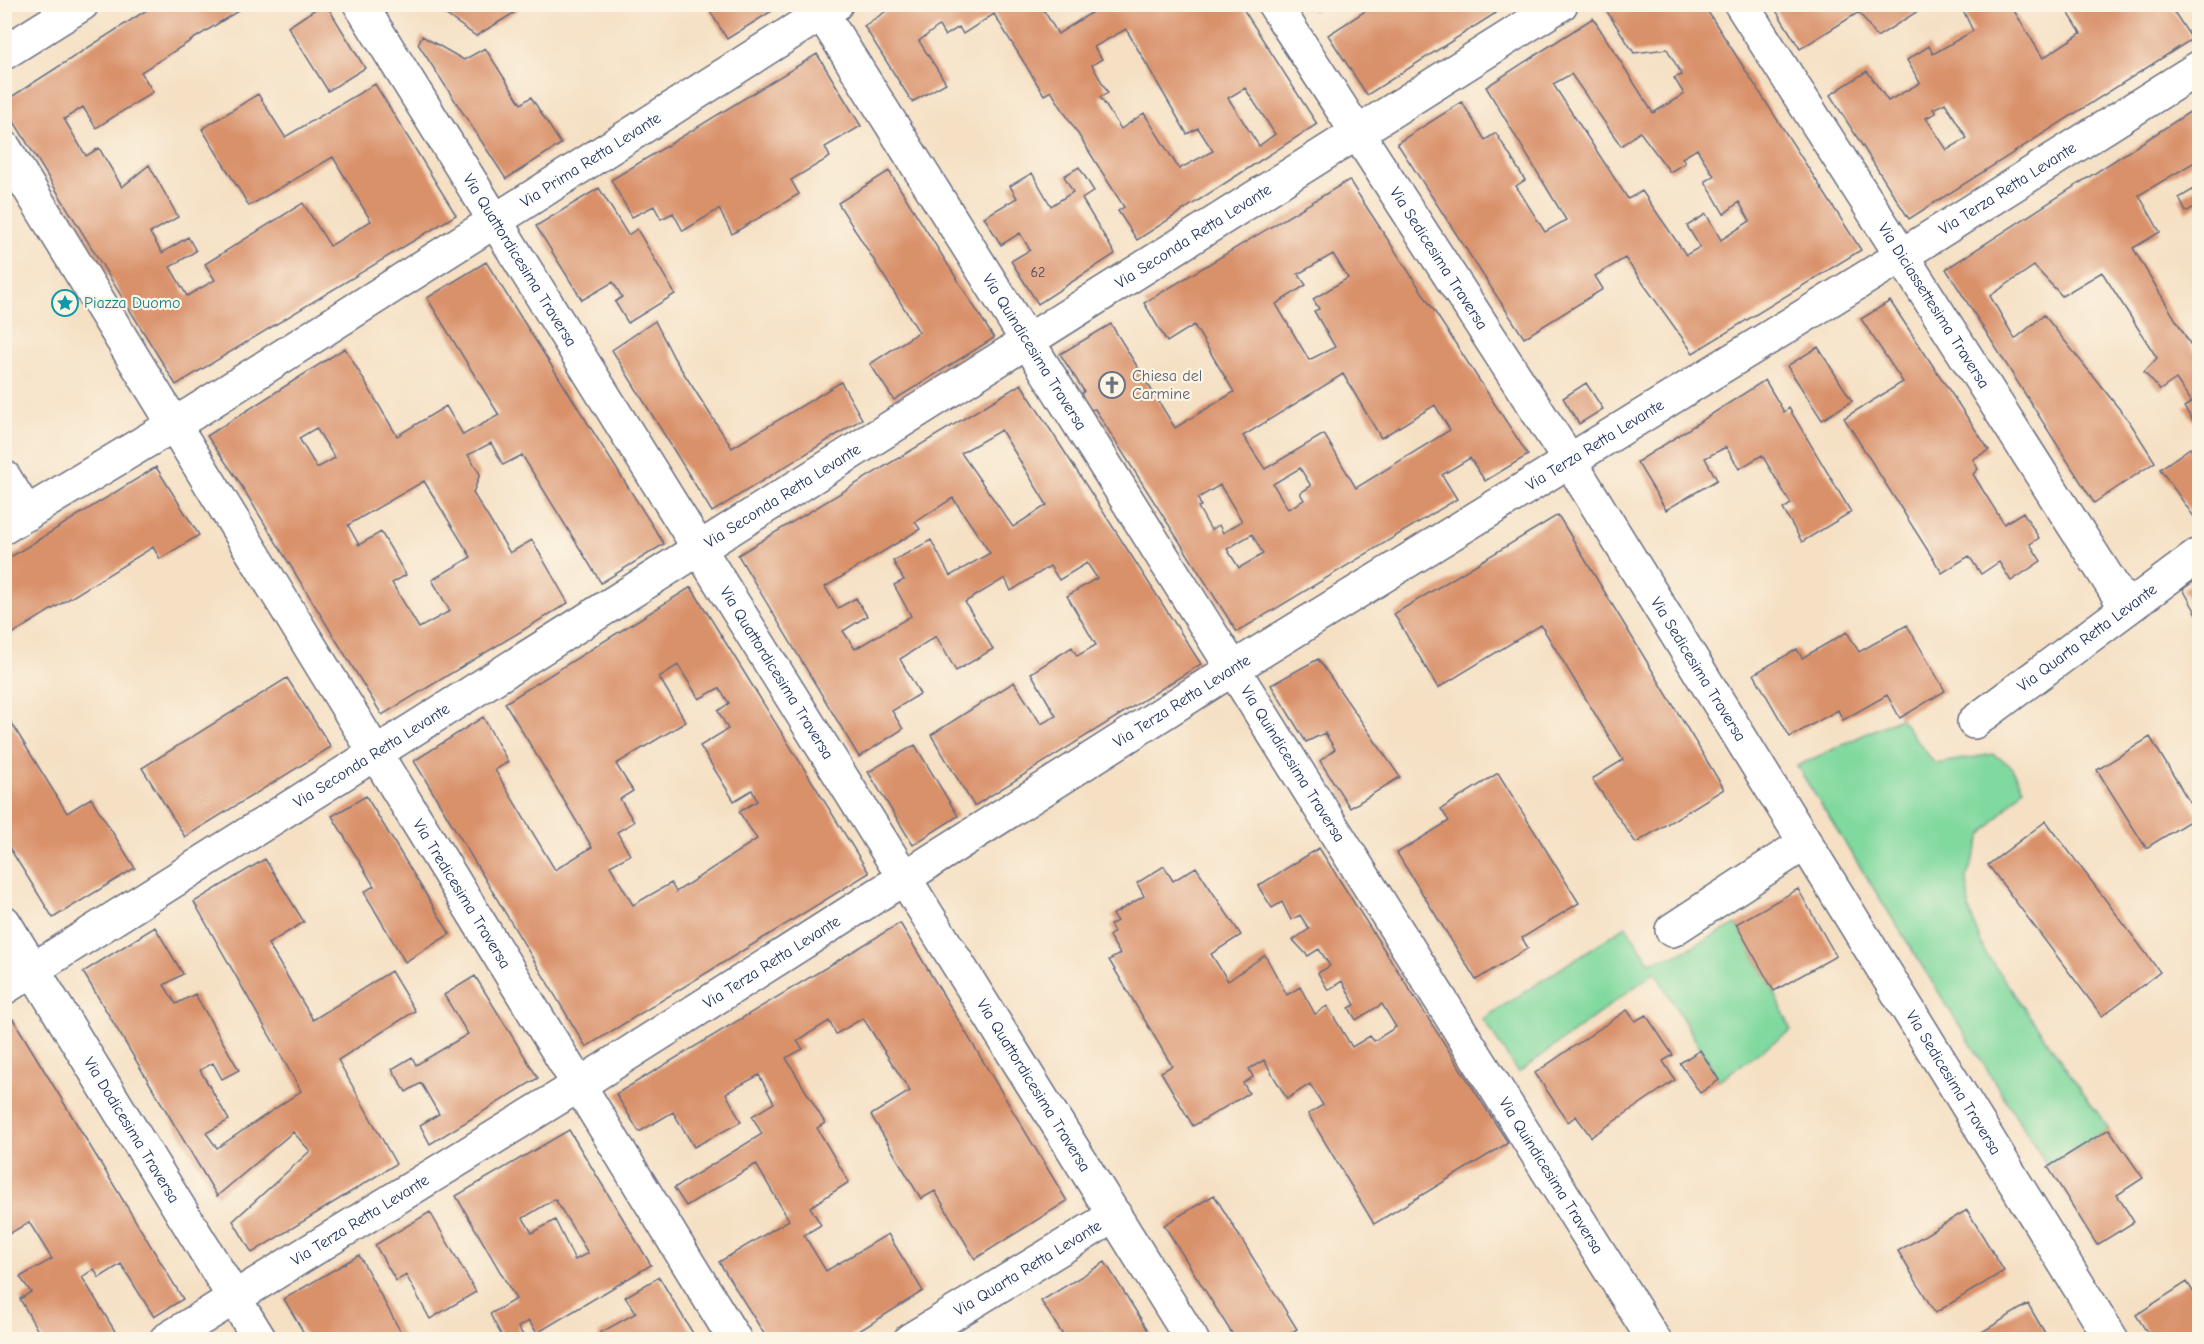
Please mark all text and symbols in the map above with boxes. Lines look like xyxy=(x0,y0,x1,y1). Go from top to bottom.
street label: Via Prima Retta Levante xyxy=(517,109,664,211)
street label: Via Terza Retta Levante xyxy=(1936,139,2080,239)
street label: Via Quattordicesima Traversa xyxy=(459,171,580,350)
street label: Via Seconda Retta Levante xyxy=(1112,180,1275,292)
street label: Via Sedicesima Traversa xyxy=(1386,184,1491,333)
street label: Via Diciassettesima Traversa xyxy=(1874,220,1993,392)
house number: 62 xyxy=(1031,264,1045,281)
street label: Via Quindicesima Traversa xyxy=(979,271,1090,434)
place icon: Piazza Duomo xyxy=(50,288,80,318)
place label: Piazza Duomo xyxy=(84,294,180,312)
place label: Chiesa del Carmine xyxy=(1132,367,1202,403)
church icon: Chiesa del Carmine xyxy=(1097,370,1127,400)
street label: Via Terza Retta Levante xyxy=(1523,396,1667,494)
street label: Via Seconda Retta Levante xyxy=(701,440,864,552)
street label: Via Quarta Retta Levante xyxy=(2014,580,2160,695)
street label: Via Quattordicesima Traversa xyxy=(716,583,837,763)
street label: Via Sedicesima Traversa xyxy=(1647,594,1749,745)
street label: Via Terza Retta Levante xyxy=(1110,651,1254,751)
street label: Via Quindicesima Traversa xyxy=(1237,682,1348,845)
street label: Via Seconda Retta Levante xyxy=(290,700,453,812)
street label: Via Tredicesima Traversa xyxy=(409,816,514,972)
street label: Via Terza Retta Levante xyxy=(700,912,844,1012)
street label: Via Quattordicesima Traversa xyxy=(973,996,1094,1175)
street label: Via Sedicesima Traversa xyxy=(1902,1007,2005,1158)
street label: Via Dodicesima Traversa xyxy=(80,1054,183,1206)
street label: Via Quindicesima Traversa xyxy=(1495,1094,1607,1257)
street label: Via Terza Retta Levante xyxy=(288,1171,432,1270)
street label: Via Quarta Retta Levante xyxy=(951,1217,1105,1320)

